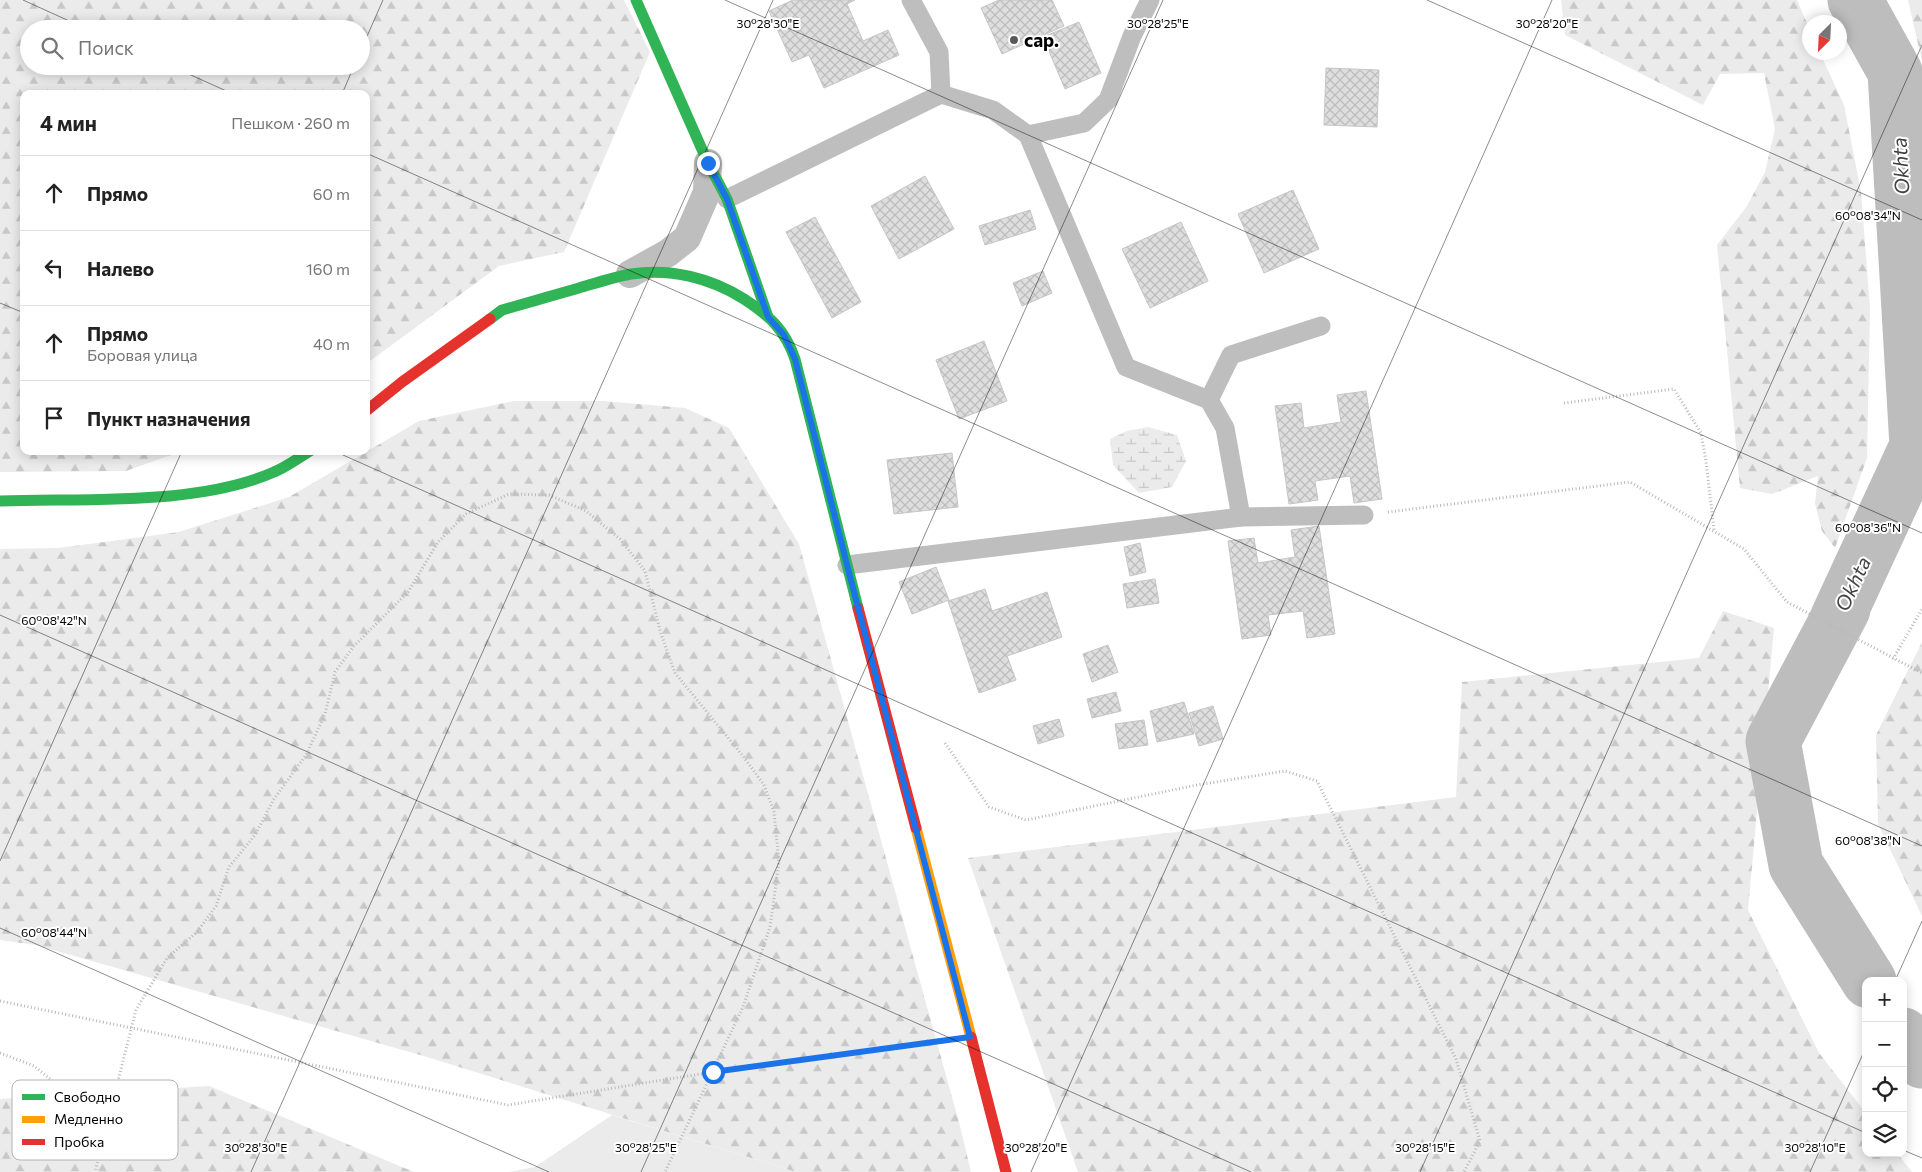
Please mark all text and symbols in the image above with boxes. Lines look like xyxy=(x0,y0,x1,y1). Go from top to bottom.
north arrow xyxy=(1802,15,1847,60)
text: 30°28'30"E xyxy=(737,16,799,30)
text: 30°28'25"E xyxy=(1127,16,1189,30)
text: 30°28'20"E xyxy=(1516,16,1578,30)
search box xyxy=(20,20,370,75)
place label: сар. xyxy=(1024,28,1059,51)
icon: search xyxy=(38,34,66,62)
marker: сар. xyxy=(1008,34,1020,46)
text: Поиск xyxy=(78,36,134,59)
text: 4 мин xyxy=(40,110,97,135)
text: Пешком · 260 m xyxy=(231,113,350,132)
water label: Okhta xyxy=(1887,137,1913,195)
route end xyxy=(697,152,720,175)
icon: ahead xyxy=(40,179,68,207)
text: Прямо xyxy=(87,182,148,205)
text: 60 m xyxy=(313,184,350,203)
text: 60°08'34"N xyxy=(1835,208,1901,222)
icon: left xyxy=(40,254,68,282)
text: Налево xyxy=(87,257,154,280)
text: 160 m xyxy=(306,259,350,278)
text: Прямо xyxy=(87,322,148,345)
icon: ahead xyxy=(40,329,68,357)
text: 40 m xyxy=(313,334,350,353)
text: Боровая улица xyxy=(87,345,198,364)
icon: arrive xyxy=(40,404,68,432)
text: Пункт назначения xyxy=(87,407,250,430)
text: 60°08'36"N xyxy=(1835,520,1901,534)
water label: Okhta xyxy=(1829,553,1875,615)
text: 60°08'42"N xyxy=(21,613,87,627)
text: 60°08'38"N xyxy=(1835,833,1901,847)
text: 60°08'44"N xyxy=(21,925,87,939)
map controls xyxy=(1862,977,1907,1157)
button: + xyxy=(1862,977,1907,1022)
button: − xyxy=(1862,1022,1907,1067)
route start xyxy=(702,1061,725,1084)
button: locate xyxy=(1862,1067,1907,1112)
legend xyxy=(12,1080,178,1160)
text: Свободно xyxy=(54,1088,121,1105)
text: Медленно xyxy=(54,1110,123,1127)
button: layers xyxy=(1862,1112,1907,1157)
text: Пробка xyxy=(54,1133,104,1150)
text: 30°28'30"E xyxy=(225,1140,287,1154)
text: 30°28'25"E xyxy=(615,1140,677,1154)
text: 30°28'20"E xyxy=(1005,1140,1067,1154)
text: 30°28'15"E xyxy=(1395,1140,1455,1154)
text: 30°28'10"E xyxy=(1784,1140,1846,1154)

